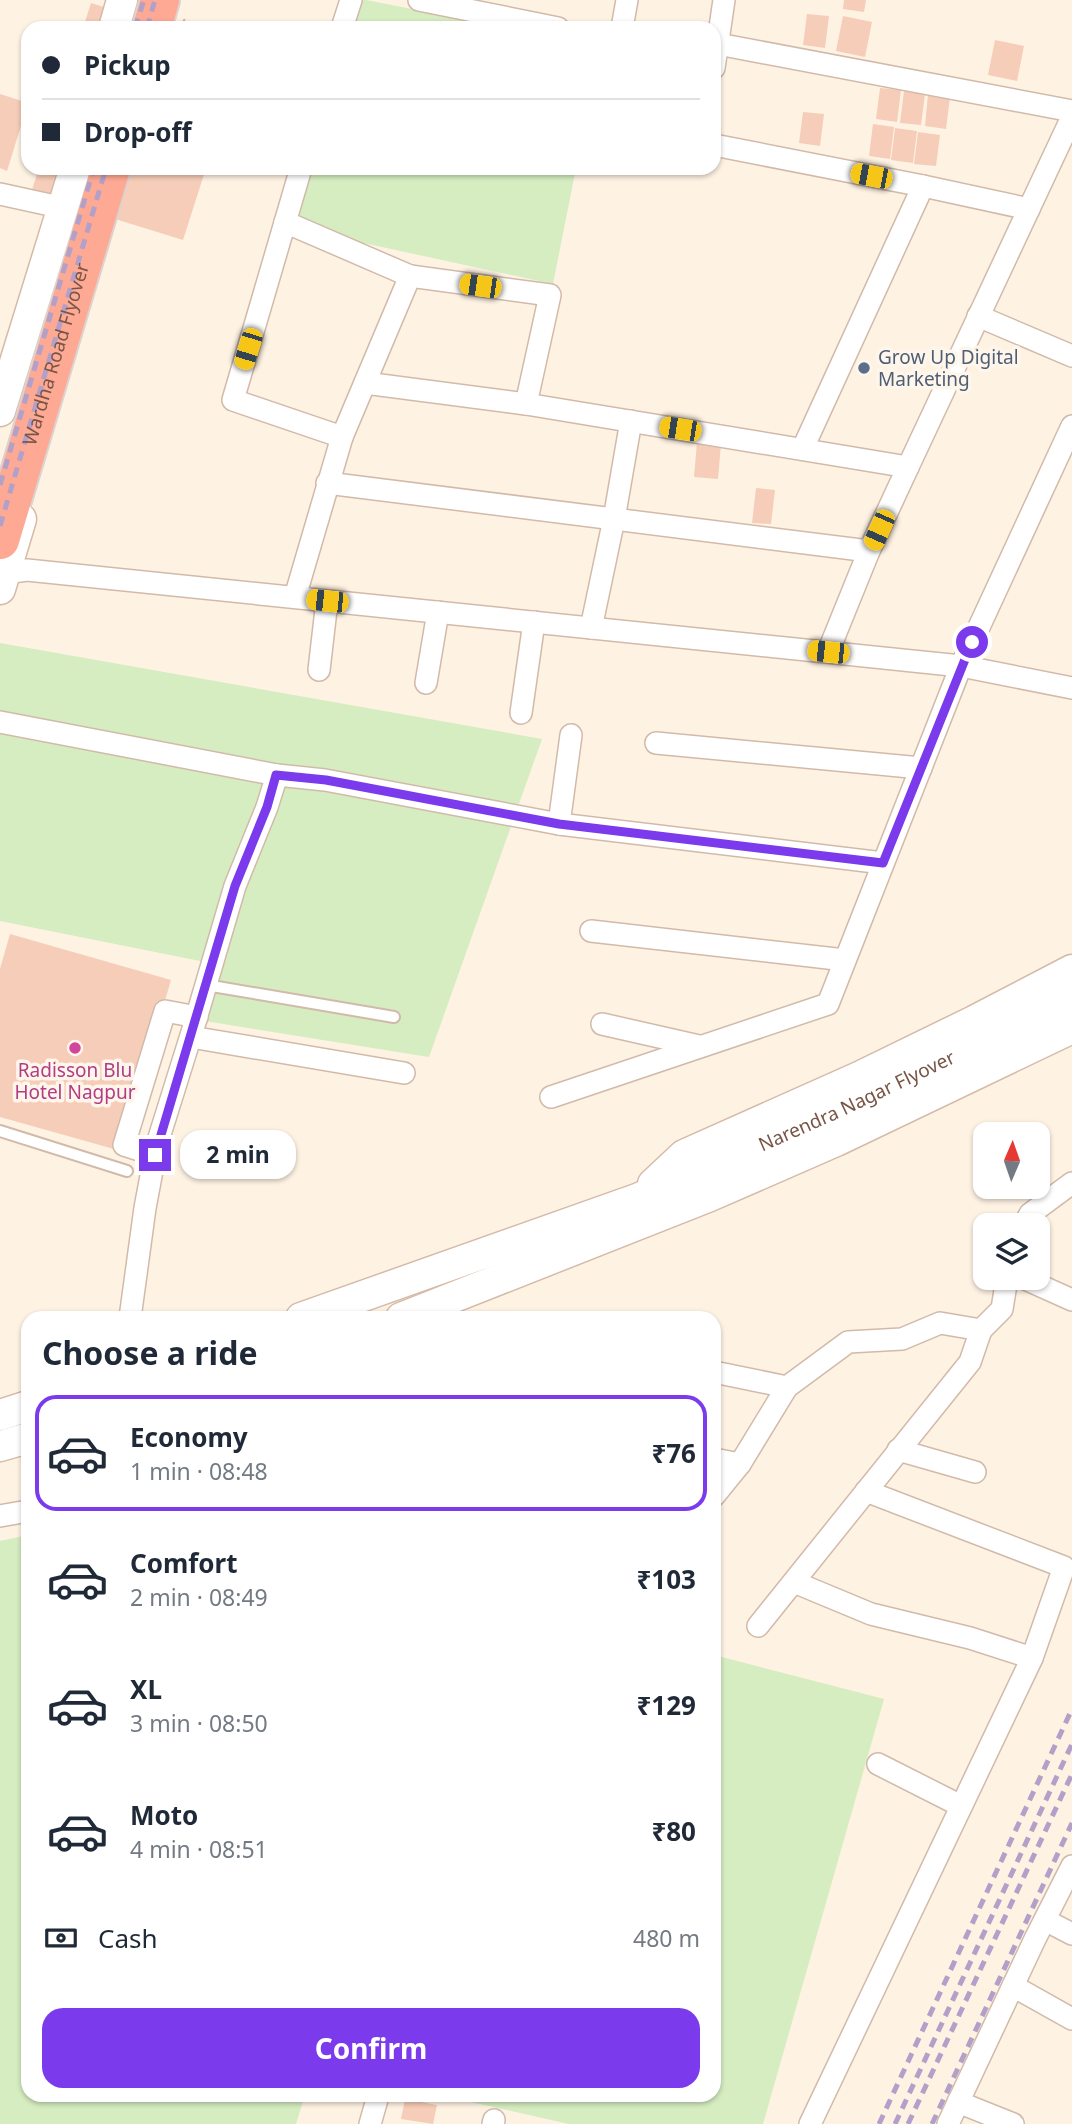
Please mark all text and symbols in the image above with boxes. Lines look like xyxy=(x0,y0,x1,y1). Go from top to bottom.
text: Pickup xyxy=(84,47,171,83)
text: Drop-off xyxy=(84,114,191,150)
car xyxy=(849,162,894,190)
street label: Wardha Road Flyover xyxy=(16,260,95,448)
car xyxy=(458,273,503,299)
car xyxy=(232,326,265,372)
place label: Grow Up Digital Marketing xyxy=(878,344,1019,392)
marker: Grow Up Digital Marketing xyxy=(856,360,872,376)
car xyxy=(658,415,703,443)
car xyxy=(861,507,898,553)
car xyxy=(306,588,349,614)
route start xyxy=(956,626,988,658)
car xyxy=(807,639,850,665)
marker: Radisson Blu Hotel Nagpur xyxy=(67,1040,83,1056)
street label: Narendra Nagar Flyover xyxy=(754,1044,959,1157)
place label: Radisson Blu Hotel Nagpur xyxy=(14,1057,136,1105)
north arrow xyxy=(973,1122,1050,1199)
map controls xyxy=(973,1122,1050,1290)
callout: 2 min xyxy=(180,1130,295,1180)
text: 2 min xyxy=(206,1138,270,1170)
route end xyxy=(139,1139,171,1171)
button: layers xyxy=(973,1213,1050,1290)
text: Choose a ride xyxy=(42,1331,258,1374)
text: Economy xyxy=(130,1419,248,1455)
icon: car xyxy=(46,1422,109,1485)
text: ₹76 xyxy=(651,1435,696,1471)
text: 1 min · 08:48 xyxy=(130,1455,268,1487)
text: Comfort xyxy=(130,1545,238,1581)
icon: car xyxy=(46,1548,109,1611)
text: ₹103 xyxy=(637,1561,696,1597)
text: 2 min · 08:49 xyxy=(130,1581,268,1613)
text: XL xyxy=(130,1671,162,1707)
icon: car xyxy=(46,1674,109,1737)
text: ₹129 xyxy=(637,1687,696,1723)
text: 3 min · 08:50 xyxy=(130,1707,268,1739)
text: Moto xyxy=(130,1797,198,1833)
icon: car xyxy=(46,1800,109,1863)
text: ₹80 xyxy=(651,1813,696,1849)
text: 4 min · 08:51 xyxy=(130,1833,268,1865)
icon: cash xyxy=(42,1919,80,1957)
text: Cash xyxy=(98,1920,158,1956)
text: 480 m xyxy=(633,1922,700,1954)
button: Confirm xyxy=(42,2008,700,2088)

